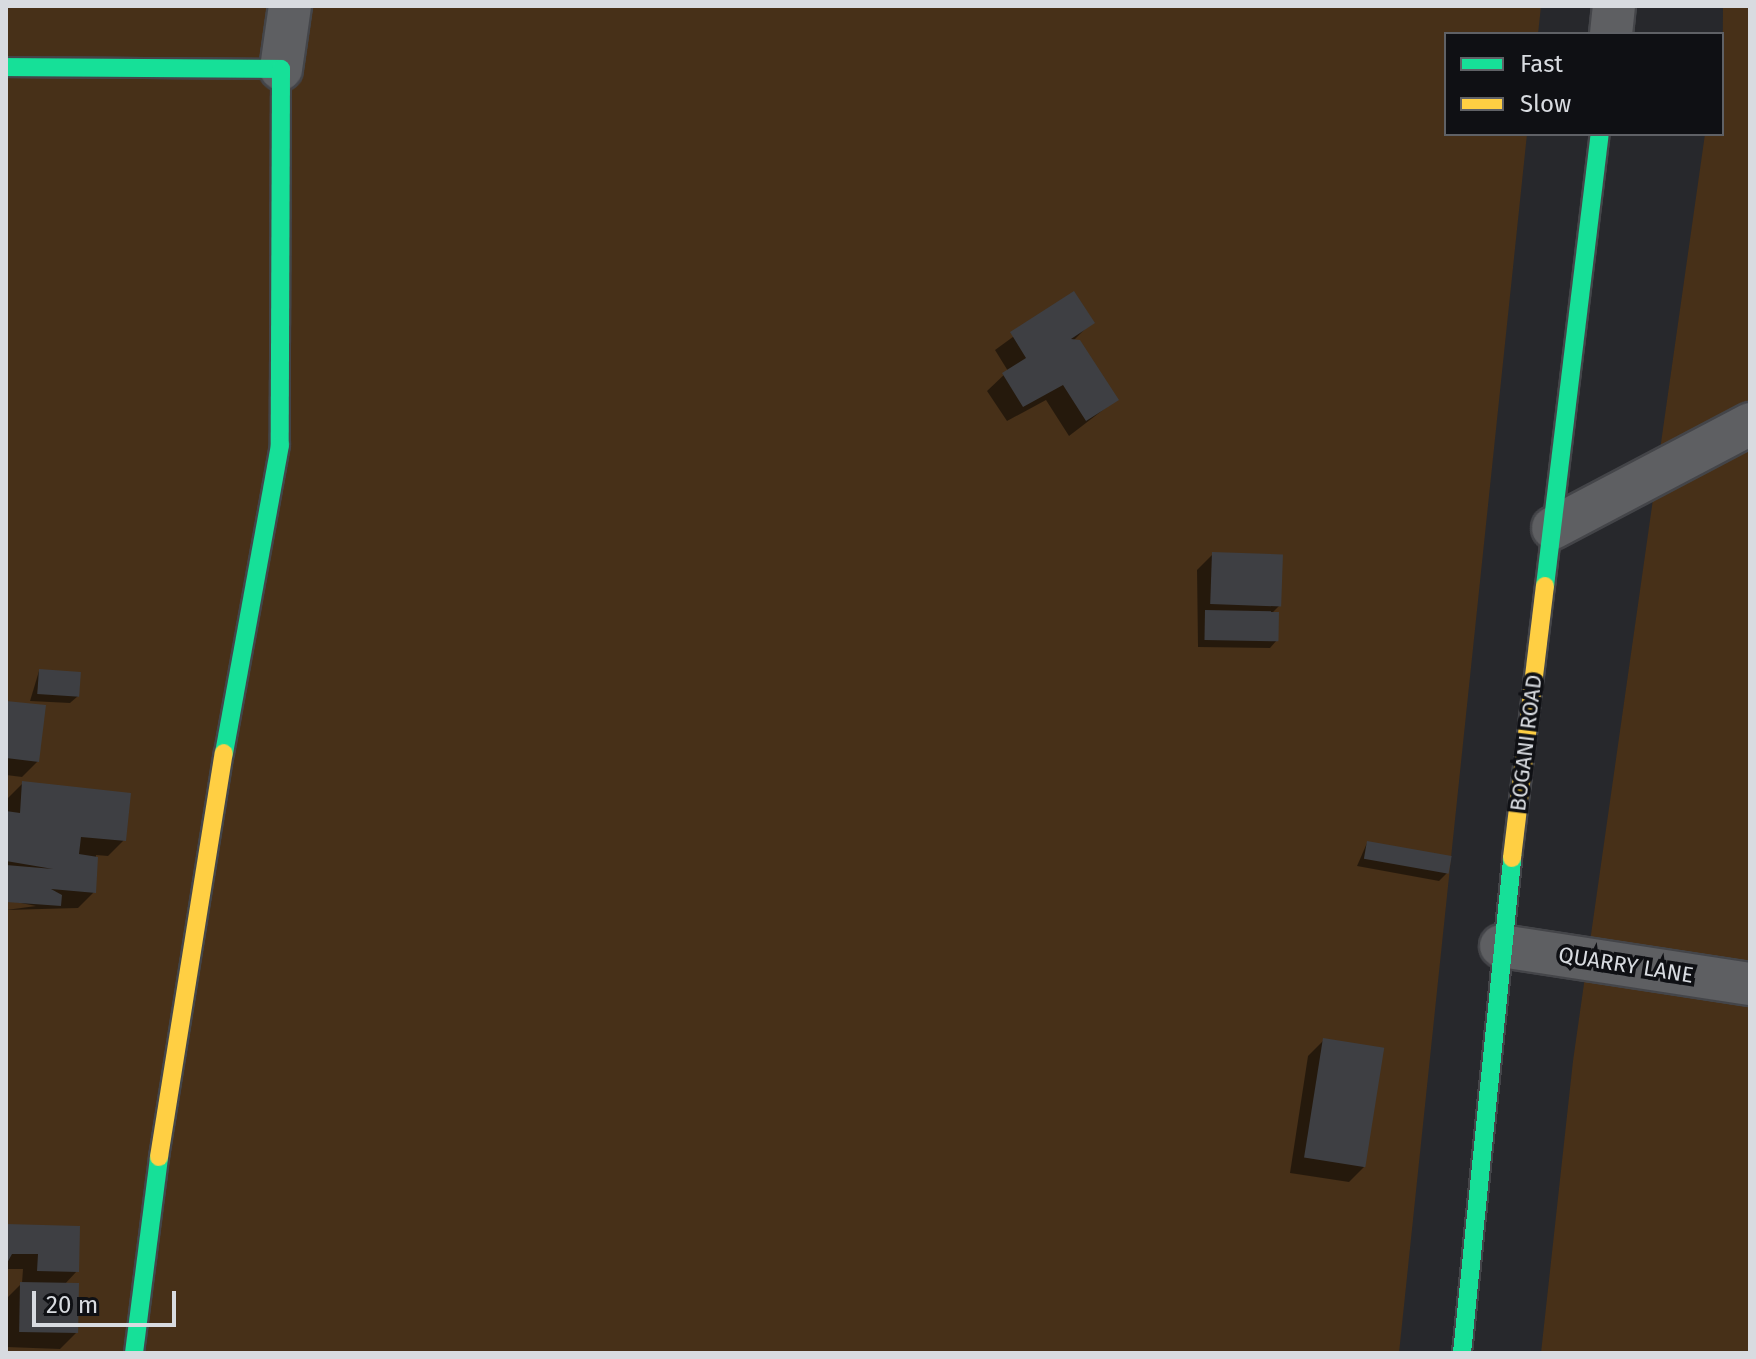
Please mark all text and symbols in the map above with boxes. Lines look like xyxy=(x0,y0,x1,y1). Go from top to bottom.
legend xyxy=(1444,32,1724,136)
text: Fast xyxy=(1520,50,1563,78)
text: Slow xyxy=(1520,90,1571,118)
street label: BOGANI ROAD xyxy=(1505,673,1547,813)
street label: QUARRY LANE xyxy=(1557,941,1695,989)
scale bar xyxy=(36,1275,180,1325)
text: 20 m xyxy=(46,1291,98,1319)

